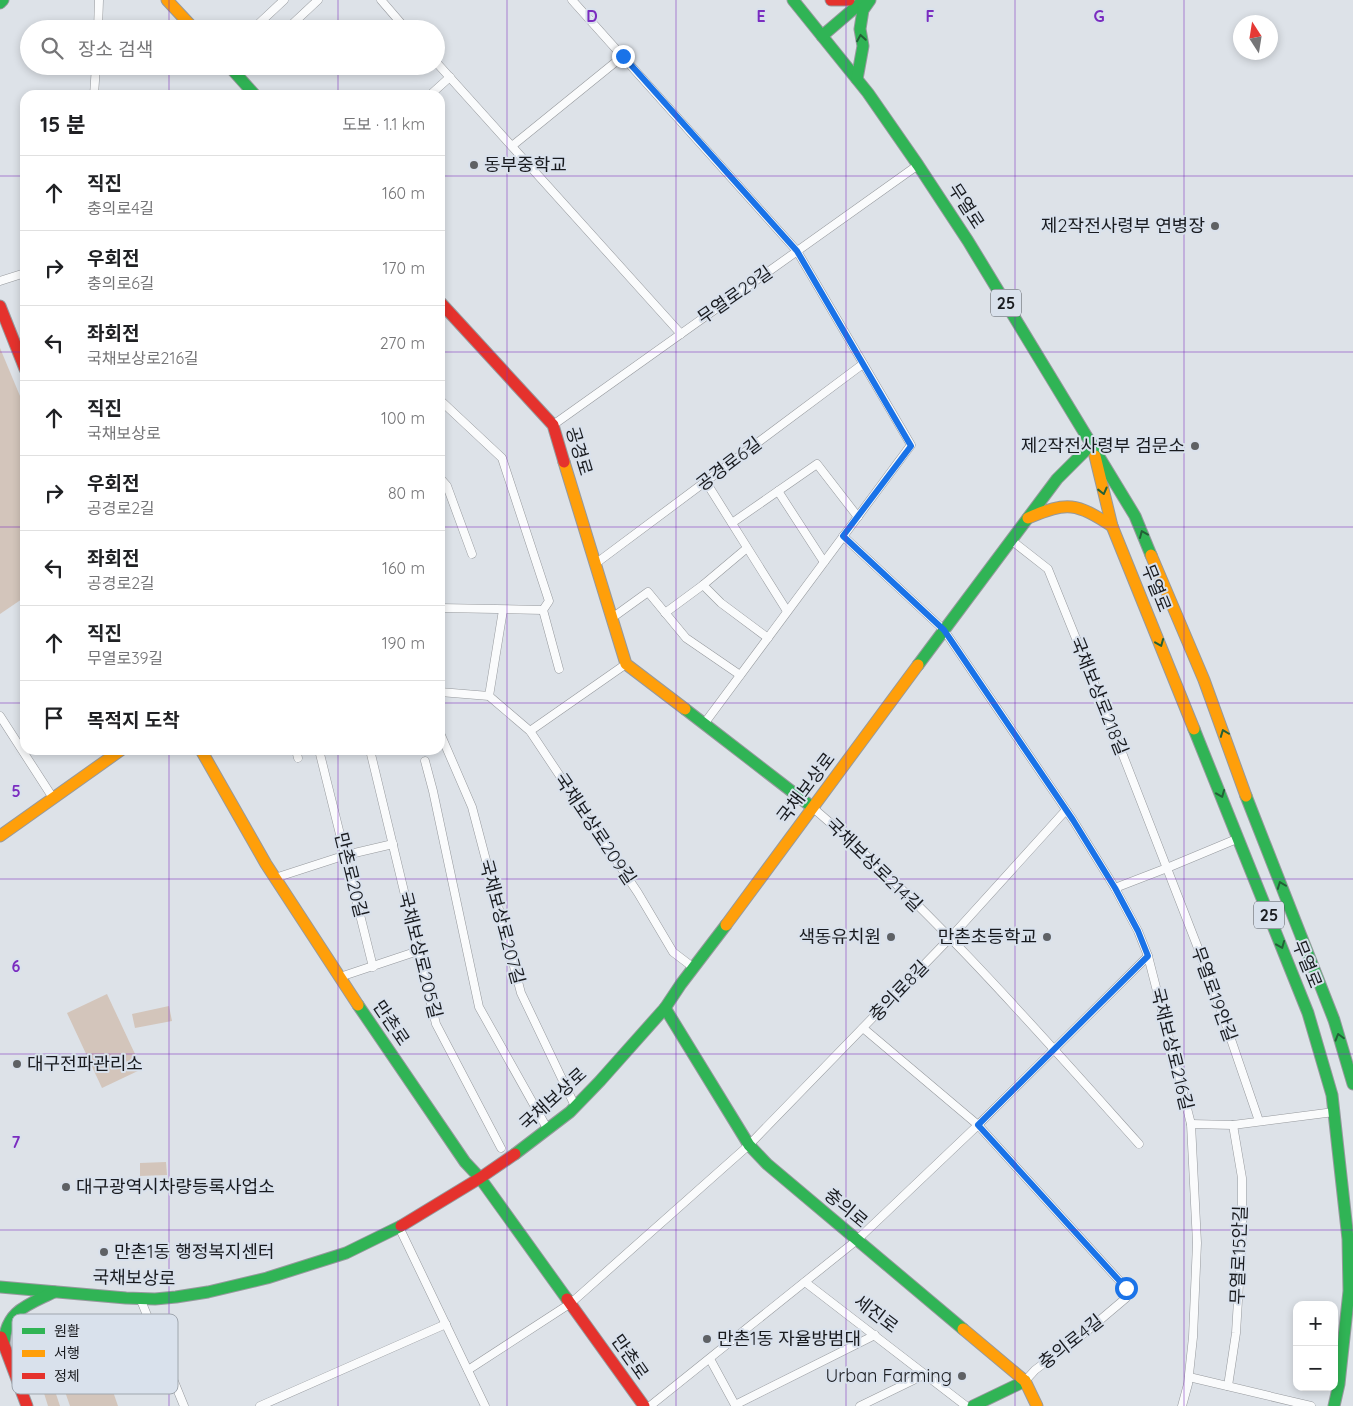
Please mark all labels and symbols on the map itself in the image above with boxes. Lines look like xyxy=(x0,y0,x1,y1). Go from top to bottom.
text: D xyxy=(586,6,598,26)
text: E xyxy=(756,6,766,26)
text: F xyxy=(926,6,935,26)
text: G xyxy=(1093,6,1105,26)
north arrow xyxy=(1233,15,1278,60)
one-way arrow xyxy=(856,34,867,42)
route end xyxy=(612,45,635,68)
place label: 동부중학교 xyxy=(484,153,567,176)
marker: 동부중학교 xyxy=(468,159,480,171)
street label: 무열로 xyxy=(943,179,990,233)
place label: 제2작전사령부 연병장 xyxy=(1041,214,1205,237)
marker: 제2작전사령부 연병장 xyxy=(1209,220,1221,232)
street label: 무열로29길 xyxy=(693,260,777,329)
road number: 25 xyxy=(991,290,1021,316)
street label: 공경로 xyxy=(561,424,598,478)
street label: 공경로6길 xyxy=(691,432,766,496)
place label: 제2작전사령부 검문소 xyxy=(1021,434,1185,457)
marker: 제2작전사령부 검문소 xyxy=(1189,440,1201,452)
one-way arrow xyxy=(1098,487,1108,495)
one-way arrow xyxy=(1139,530,1149,539)
street label: 무열로 xyxy=(1136,560,1176,615)
street label: 국채보상로218길 xyxy=(1065,633,1134,758)
one-way arrow xyxy=(1154,638,1164,647)
one-way arrow xyxy=(1220,729,1230,738)
street label: 국채보상로 xyxy=(771,748,840,828)
street label: 국채보상로209길 xyxy=(550,768,641,889)
text: 5 xyxy=(11,781,21,801)
one-way arrow xyxy=(1215,789,1225,798)
street label: 국채보상로214길 xyxy=(821,813,927,916)
street label: 만촌로20길 xyxy=(330,830,373,920)
street label: 국채보상로207길 xyxy=(475,857,530,987)
one-way arrow xyxy=(1277,882,1287,890)
street label: 국채보상로205길 xyxy=(394,889,447,1021)
road number: 25 xyxy=(1254,902,1284,928)
place label: 색동유치원 xyxy=(798,925,881,948)
place label: 만촌초등학교 xyxy=(938,925,1037,948)
marker: 색동유치원 xyxy=(885,931,897,943)
marker: 만촌초등학교 xyxy=(1041,931,1053,943)
street label: 무열로 xyxy=(1287,936,1327,991)
one-way arrow xyxy=(1274,940,1285,949)
street label: 무열로19안길 xyxy=(1187,943,1242,1045)
street label: 충의로8길 xyxy=(864,955,933,1026)
text: 6 xyxy=(12,956,21,976)
street label: 국채보상로216길 xyxy=(1146,985,1199,1113)
street label: 만촌로 xyxy=(368,996,415,1050)
one-way arrow xyxy=(1335,1033,1345,1042)
place label: 대구전파관리소 xyxy=(27,1052,143,1075)
marker: 대구전파관리소 xyxy=(11,1058,23,1070)
street label: 국채보상로 xyxy=(514,1062,591,1135)
text: 7 xyxy=(12,1132,21,1152)
place label: 대구광역시차량등록사업소 xyxy=(76,1175,275,1198)
marker: 대구광역시차량등록사업소 xyxy=(60,1181,72,1193)
street label: 충의로 xyxy=(820,1183,873,1232)
street label: 무열로15안길 xyxy=(1225,1205,1252,1305)
place label: 만촌1동 행정복지센터 xyxy=(114,1240,275,1263)
marker: 만촌1동 행정복지센터 xyxy=(98,1246,110,1258)
street label: 국채보상로 xyxy=(92,1265,176,1290)
route start xyxy=(1115,1277,1138,1300)
street label: 세진로 xyxy=(850,1289,903,1338)
street label: 충의로4길 xyxy=(1034,1309,1108,1374)
legend xyxy=(12,1314,178,1394)
text: 원활 xyxy=(54,1322,80,1340)
place label: 만촌1동 자율방범대 xyxy=(717,1327,861,1350)
street label: 만촌로 xyxy=(607,1330,654,1384)
marker: 만촌1동 자율방범대 xyxy=(701,1333,713,1345)
text: 서행 xyxy=(54,1344,80,1362)
place label: Urban Farming xyxy=(826,1364,952,1387)
text: 정체 xyxy=(54,1367,80,1385)
marker: Urban Farming xyxy=(956,1370,968,1382)

